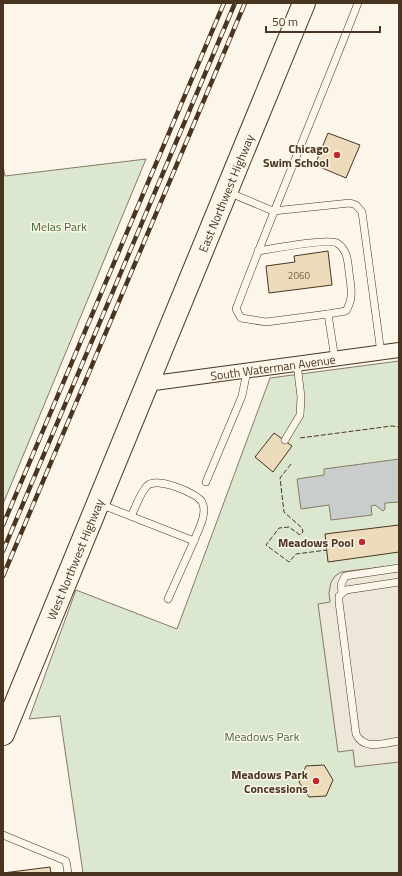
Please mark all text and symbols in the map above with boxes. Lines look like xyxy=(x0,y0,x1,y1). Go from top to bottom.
scale bar xyxy=(266,8,380,34)
text: 50 m xyxy=(272,12,298,31)
street label: East Northwest Highway xyxy=(193,131,259,255)
place label: Chicago Swim School xyxy=(263,139,329,172)
marker: Chicago Swim School xyxy=(332,150,342,160)
park label: Melas Park xyxy=(31,217,87,236)
house number: 2060 xyxy=(288,268,311,283)
street label: South Waterman Avenue xyxy=(209,349,337,385)
street label: West Northwest Highway xyxy=(41,495,109,623)
place label: Meadows Pool xyxy=(278,533,354,552)
marker: Meadows Pool xyxy=(357,537,367,547)
park label: Meadows Park xyxy=(224,727,300,746)
place label: Meadows Park Concessions xyxy=(231,765,309,798)
marker: Meadows Park Concessions xyxy=(311,776,321,786)

